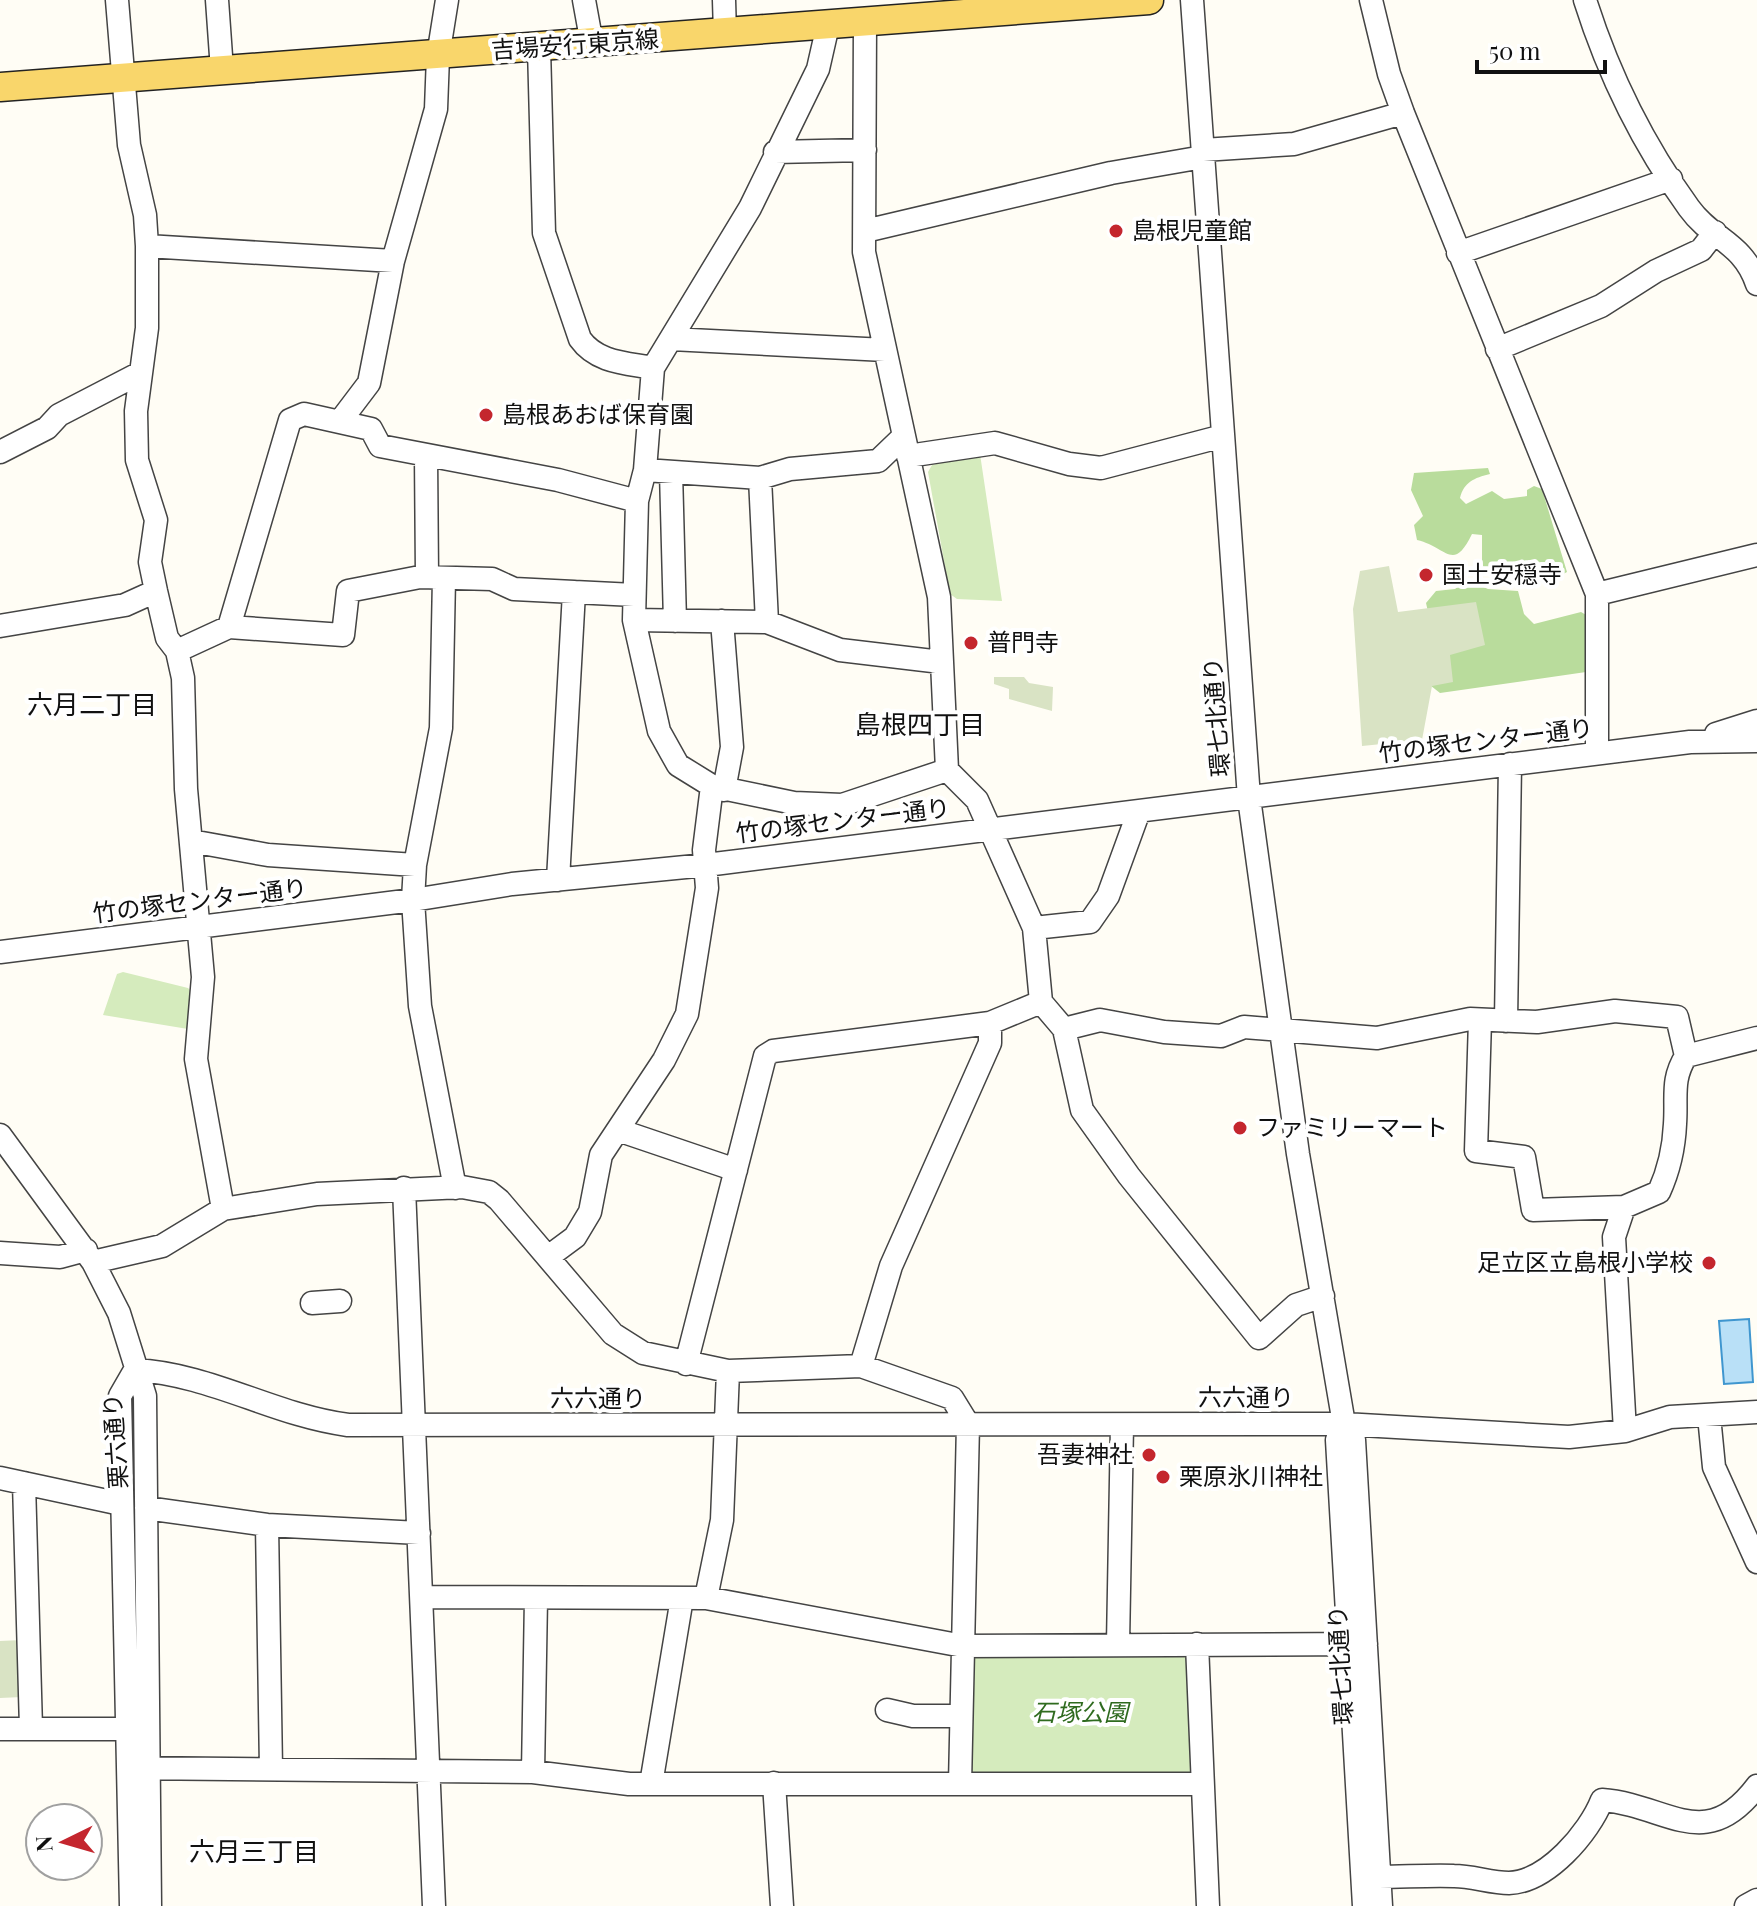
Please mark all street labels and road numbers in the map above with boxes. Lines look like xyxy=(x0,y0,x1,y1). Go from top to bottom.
street label: 吉場安行東京線 xyxy=(490,21,660,65)
street label: 環七北通り xyxy=(1195,656,1235,778)
street label: 竹の塚センター通り xyxy=(1377,710,1595,768)
street label: 竹の塚センター通り xyxy=(734,790,952,848)
street label: 竹の塚センター通り xyxy=(91,870,309,928)
street label: 六六通り xyxy=(1198,1380,1294,1412)
street label: 六六通り xyxy=(550,1381,646,1413)
street label: 栗六通り xyxy=(95,1392,133,1490)
street label: 環七北通り xyxy=(1320,1604,1358,1726)

